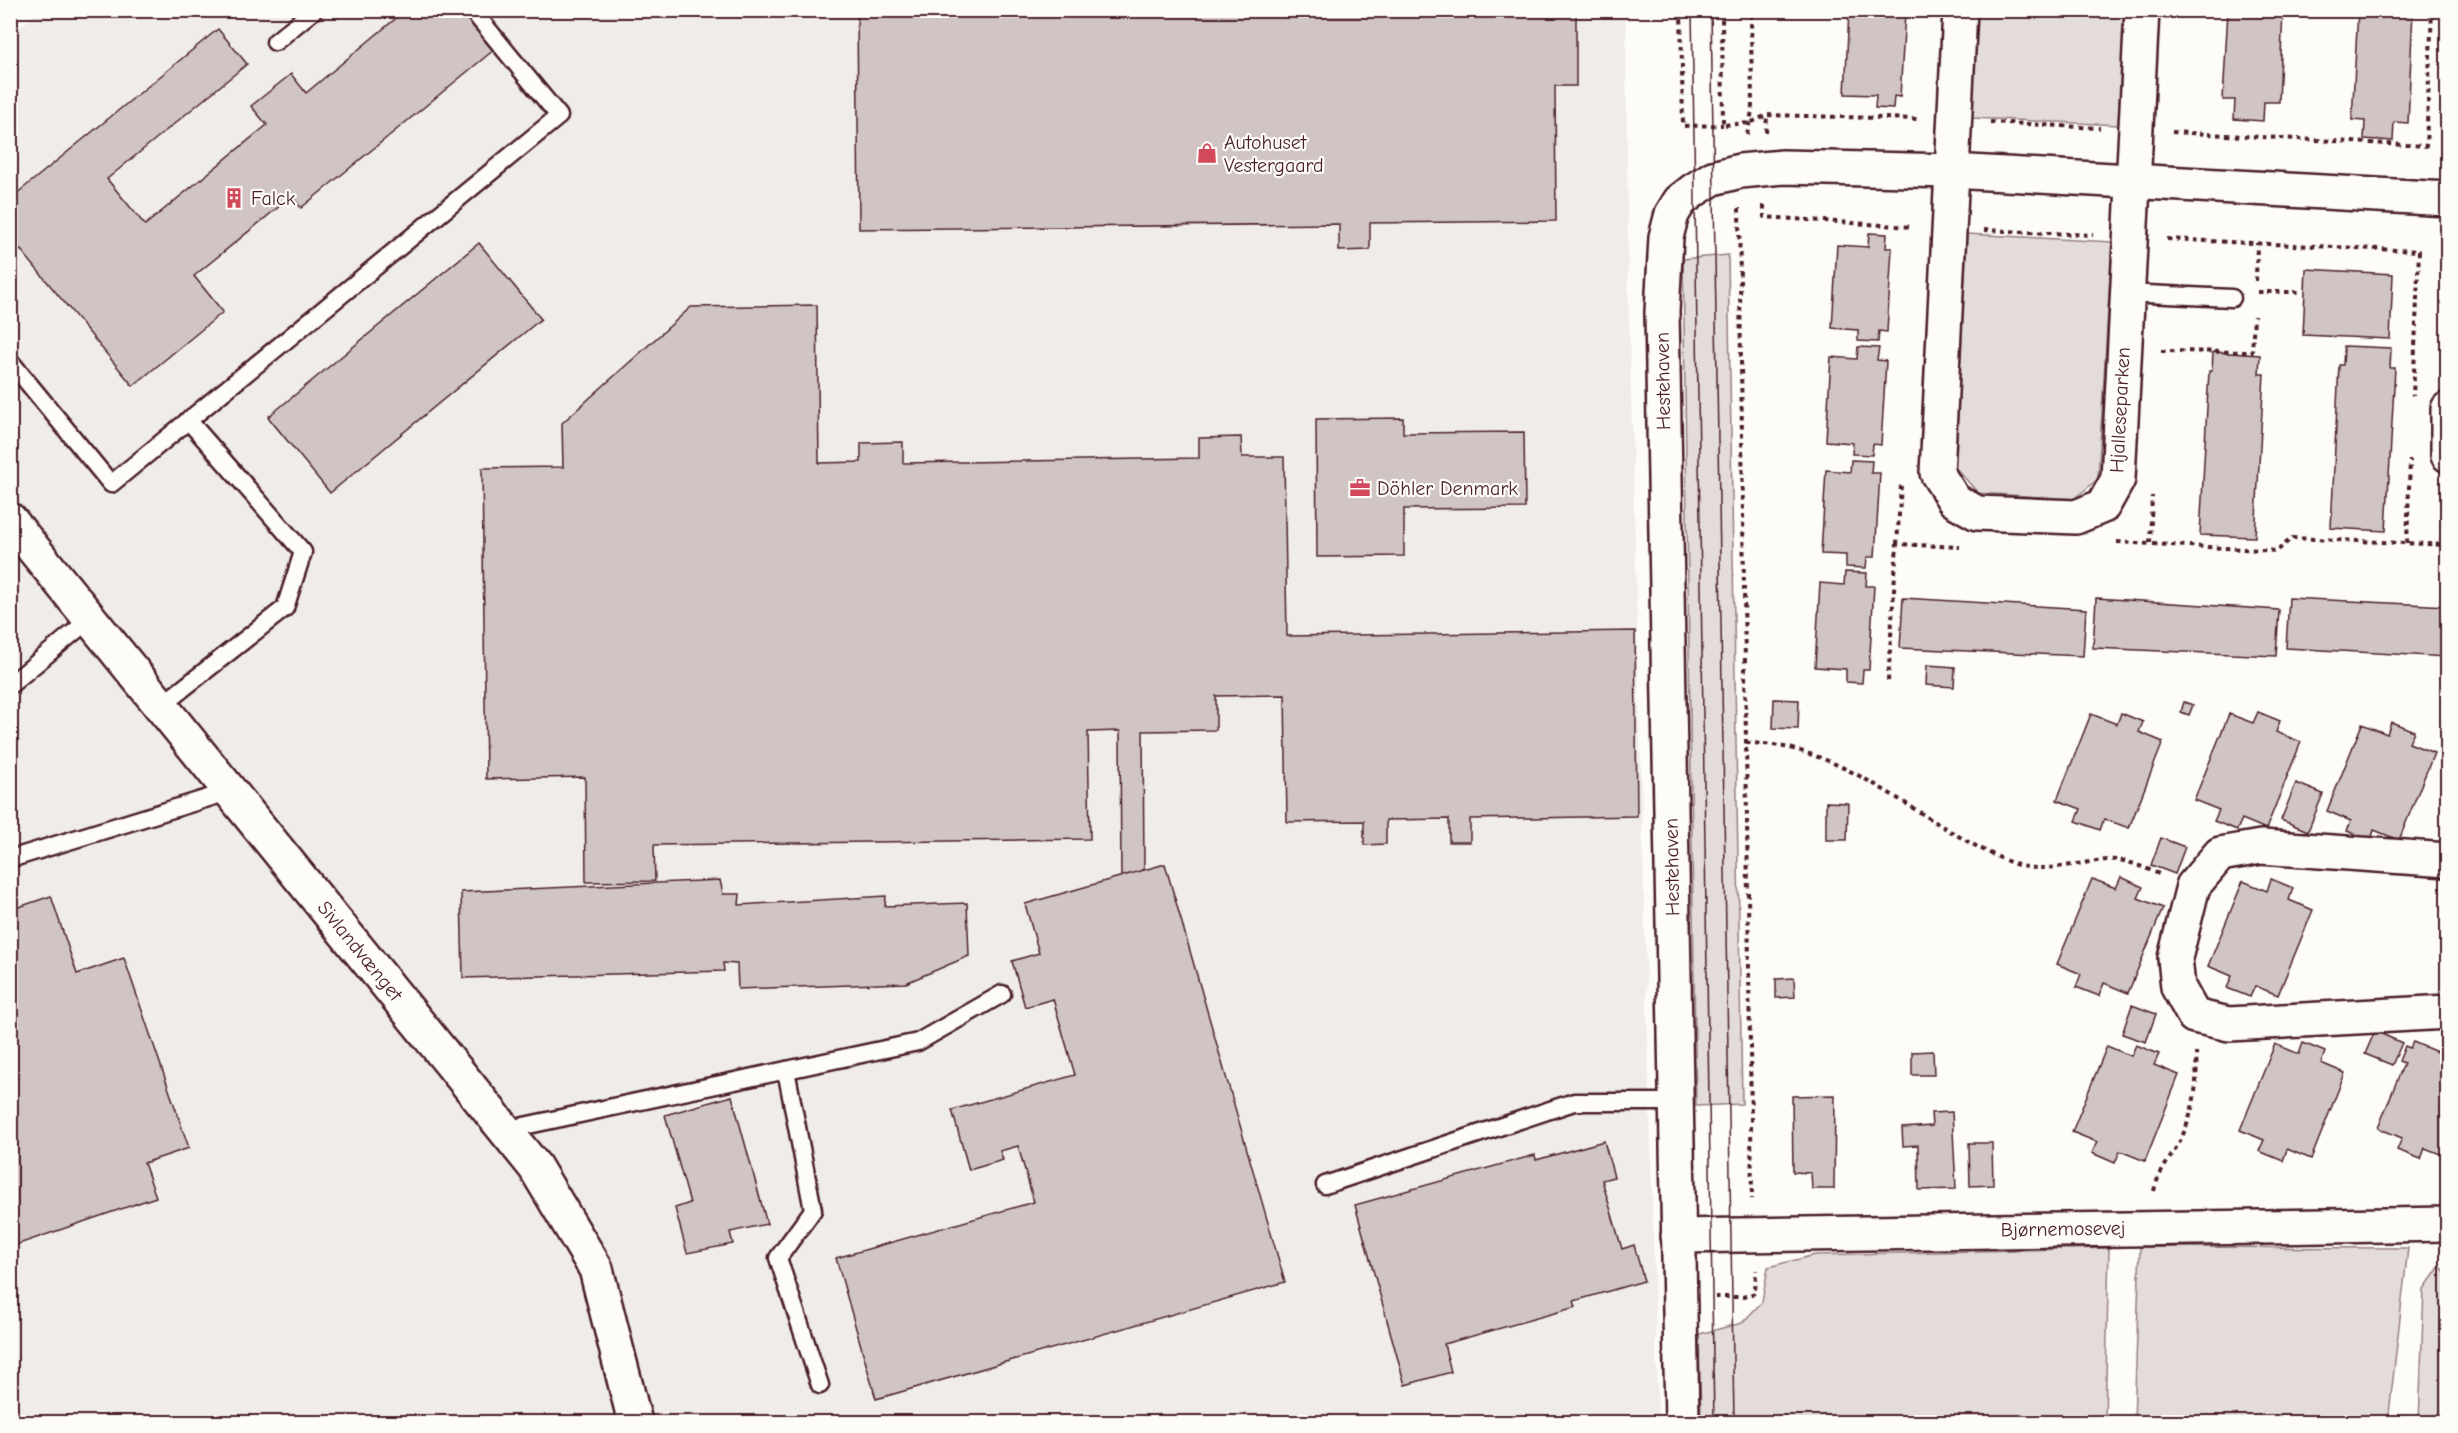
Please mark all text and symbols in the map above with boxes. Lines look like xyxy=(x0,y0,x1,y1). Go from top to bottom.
place label: Autohuset Vestergaard xyxy=(1224,131,1324,177)
shop icon: Autohuset Vestergaard xyxy=(1195,141,1219,165)
building icon: Falck xyxy=(222,186,246,210)
place label: Falck xyxy=(251,187,296,210)
street label: Hestehaven xyxy=(1651,332,1675,430)
street label: Hjalleseparken xyxy=(2105,347,2135,473)
office icon: Döhler Denmark xyxy=(1348,476,1372,500)
place label: Döhler Denmark xyxy=(1377,477,1518,500)
street label: Hestehaven xyxy=(1660,818,1684,916)
street label: Sivlandvænget xyxy=(313,896,408,1007)
street label: Bjørnemosevej xyxy=(2000,1216,2126,1242)

